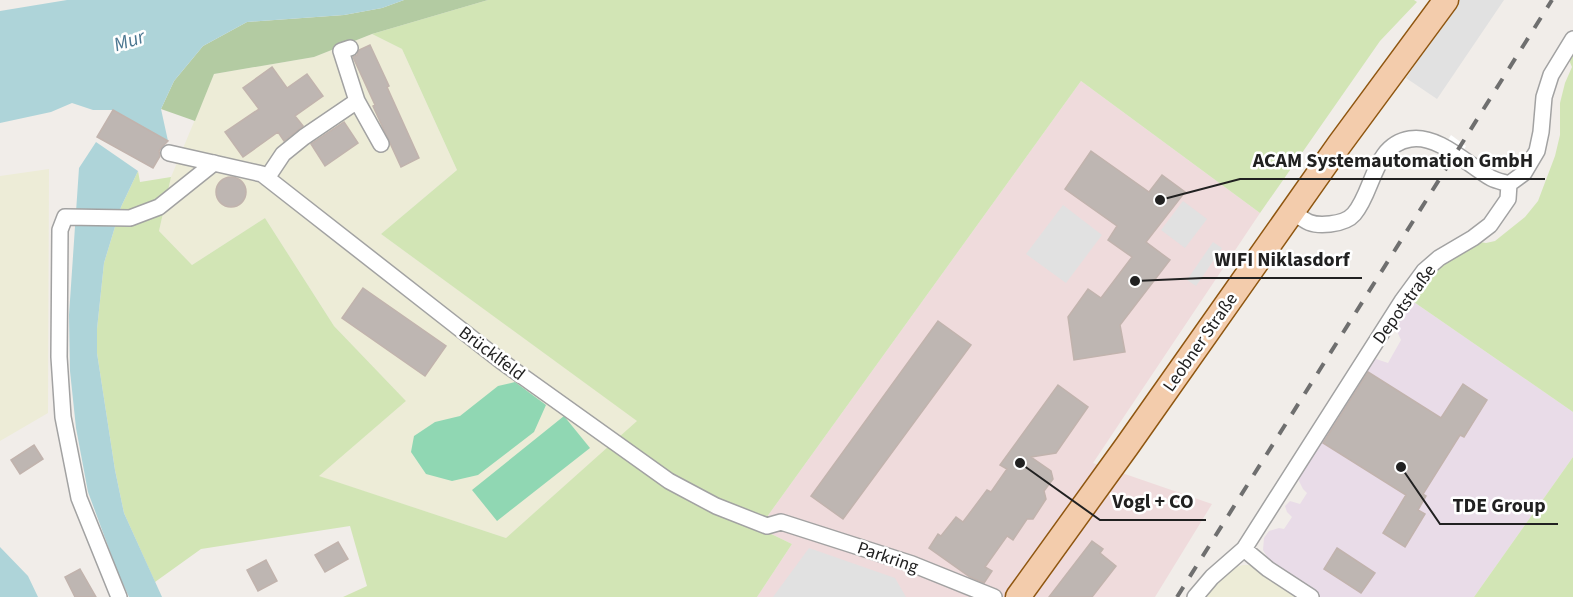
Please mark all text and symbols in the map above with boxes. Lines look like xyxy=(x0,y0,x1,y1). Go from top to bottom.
water label: Mur xyxy=(110,22,150,59)
callout: ACAM Systemautomation GmbH xyxy=(1240,141,1545,179)
text: ACAM Systemautomation GmbH xyxy=(1252,147,1533,175)
callout: WIFI Niklasdorf xyxy=(1203,240,1362,278)
text: WIFI Niklasdorf xyxy=(1214,246,1351,274)
street label: Depotstraße xyxy=(1367,259,1442,349)
street label: Leobner Straße xyxy=(1157,288,1244,397)
street label: Brücklfeld xyxy=(453,320,530,387)
callout: Vogl + CO xyxy=(1100,482,1206,520)
callout: TDE Group xyxy=(1440,486,1558,524)
text: Vogl + CO xyxy=(1111,488,1194,516)
text: TDE Group xyxy=(1452,492,1546,520)
street label: Parkring xyxy=(854,535,922,580)

